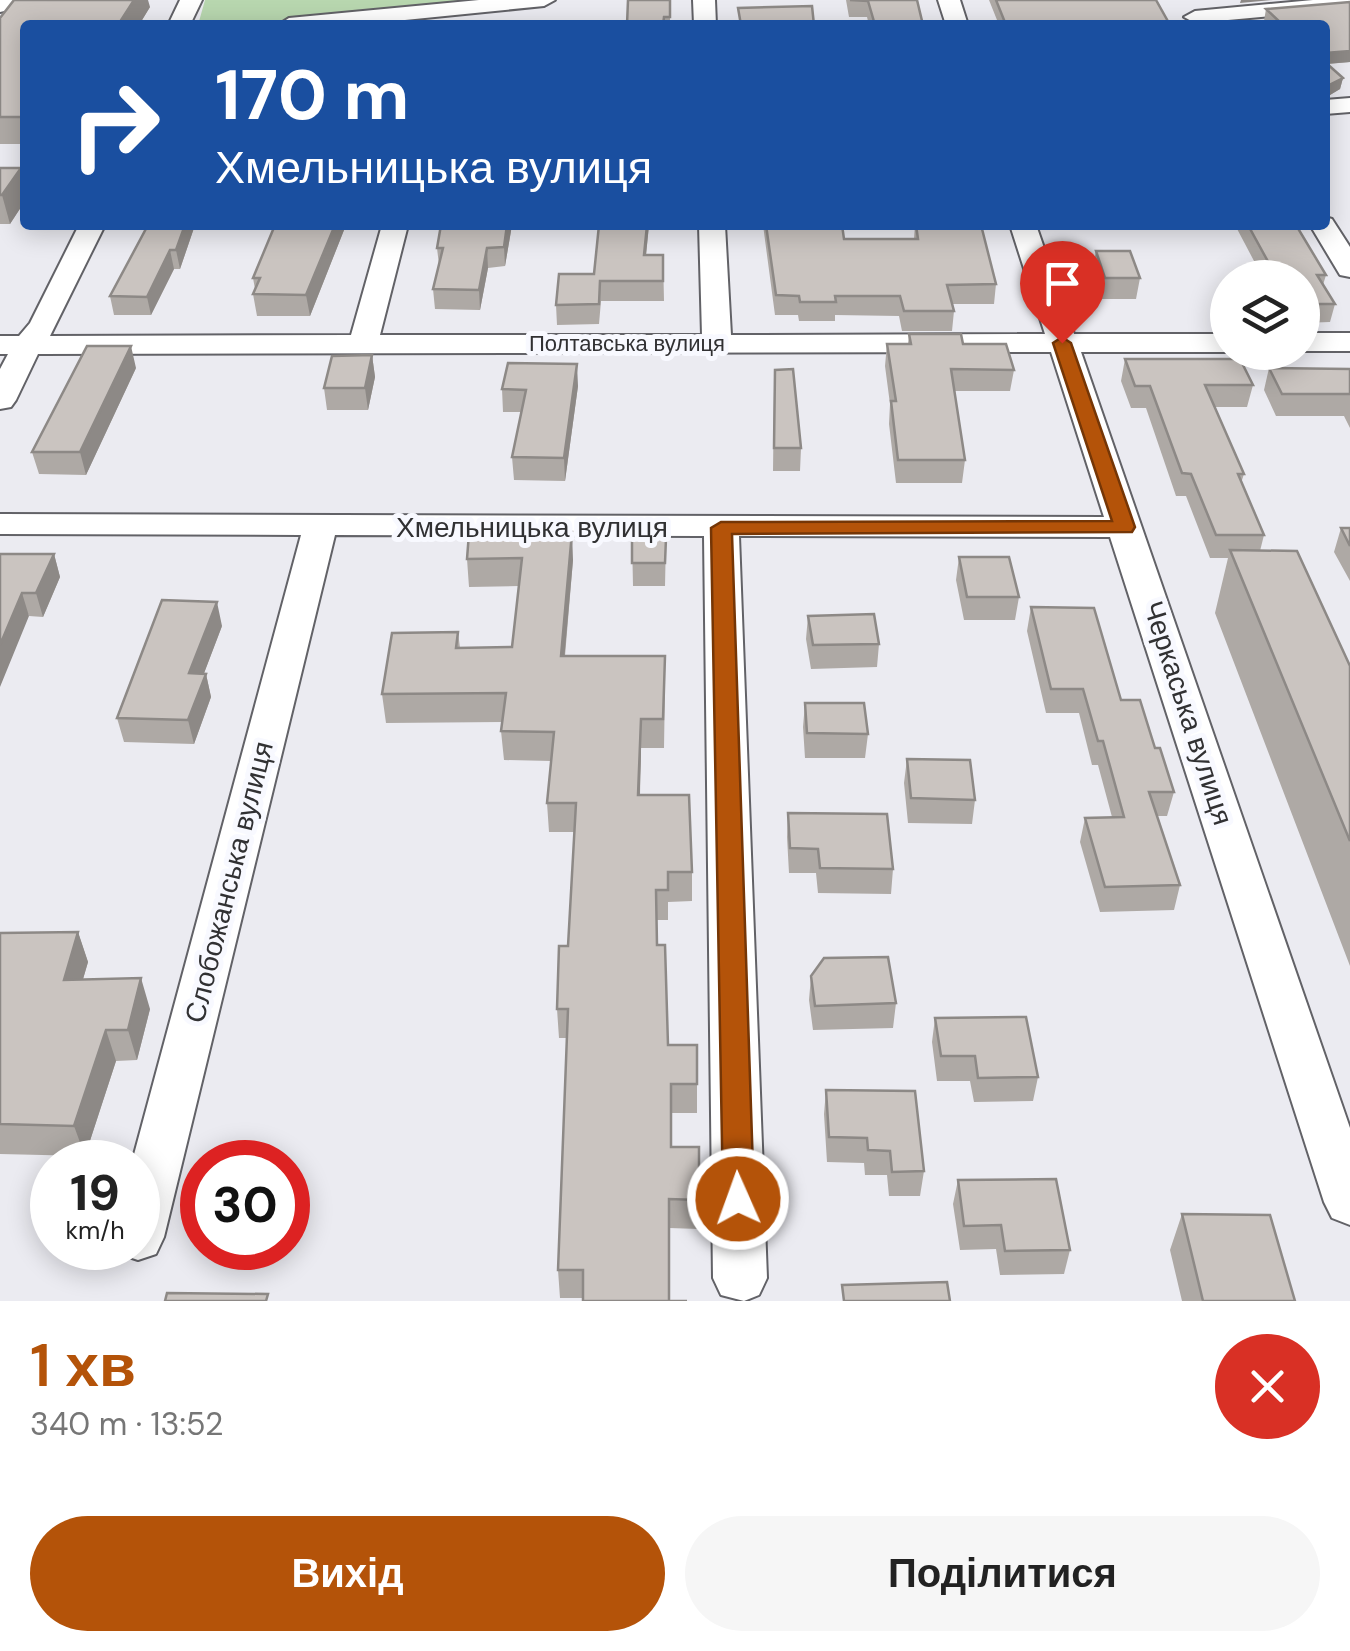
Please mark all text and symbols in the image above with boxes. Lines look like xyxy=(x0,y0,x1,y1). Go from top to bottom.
text: 170 m xyxy=(215,50,409,141)
icon: right xyxy=(50,60,180,190)
text: Хмельницька вулиця xyxy=(215,138,652,197)
pin xyxy=(1020,241,1105,344)
icon: arrive xyxy=(1035,256,1090,311)
map controls xyxy=(1210,260,1320,370)
button: layers xyxy=(1210,260,1320,370)
street label: Полтавська вулиця xyxy=(529,329,725,358)
street label: Хмельницька вулиця xyxy=(396,509,668,546)
street label: Черкаська вулиця xyxy=(1134,596,1242,830)
street label: Слобожанська вулиця xyxy=(176,737,282,1027)
speed limit sign: 30 xyxy=(180,1140,310,1270)
position arrow xyxy=(686,1147,790,1251)
text: 19 xyxy=(70,1160,120,1226)
text: km/h xyxy=(65,1214,125,1247)
text: 1 хв xyxy=(30,1326,136,1405)
button: close xyxy=(1215,1334,1320,1439)
text: 340 m · 13:52 xyxy=(30,1403,223,1445)
button: Вихід xyxy=(30,1516,665,1631)
button: Поділитися xyxy=(685,1516,1320,1631)

